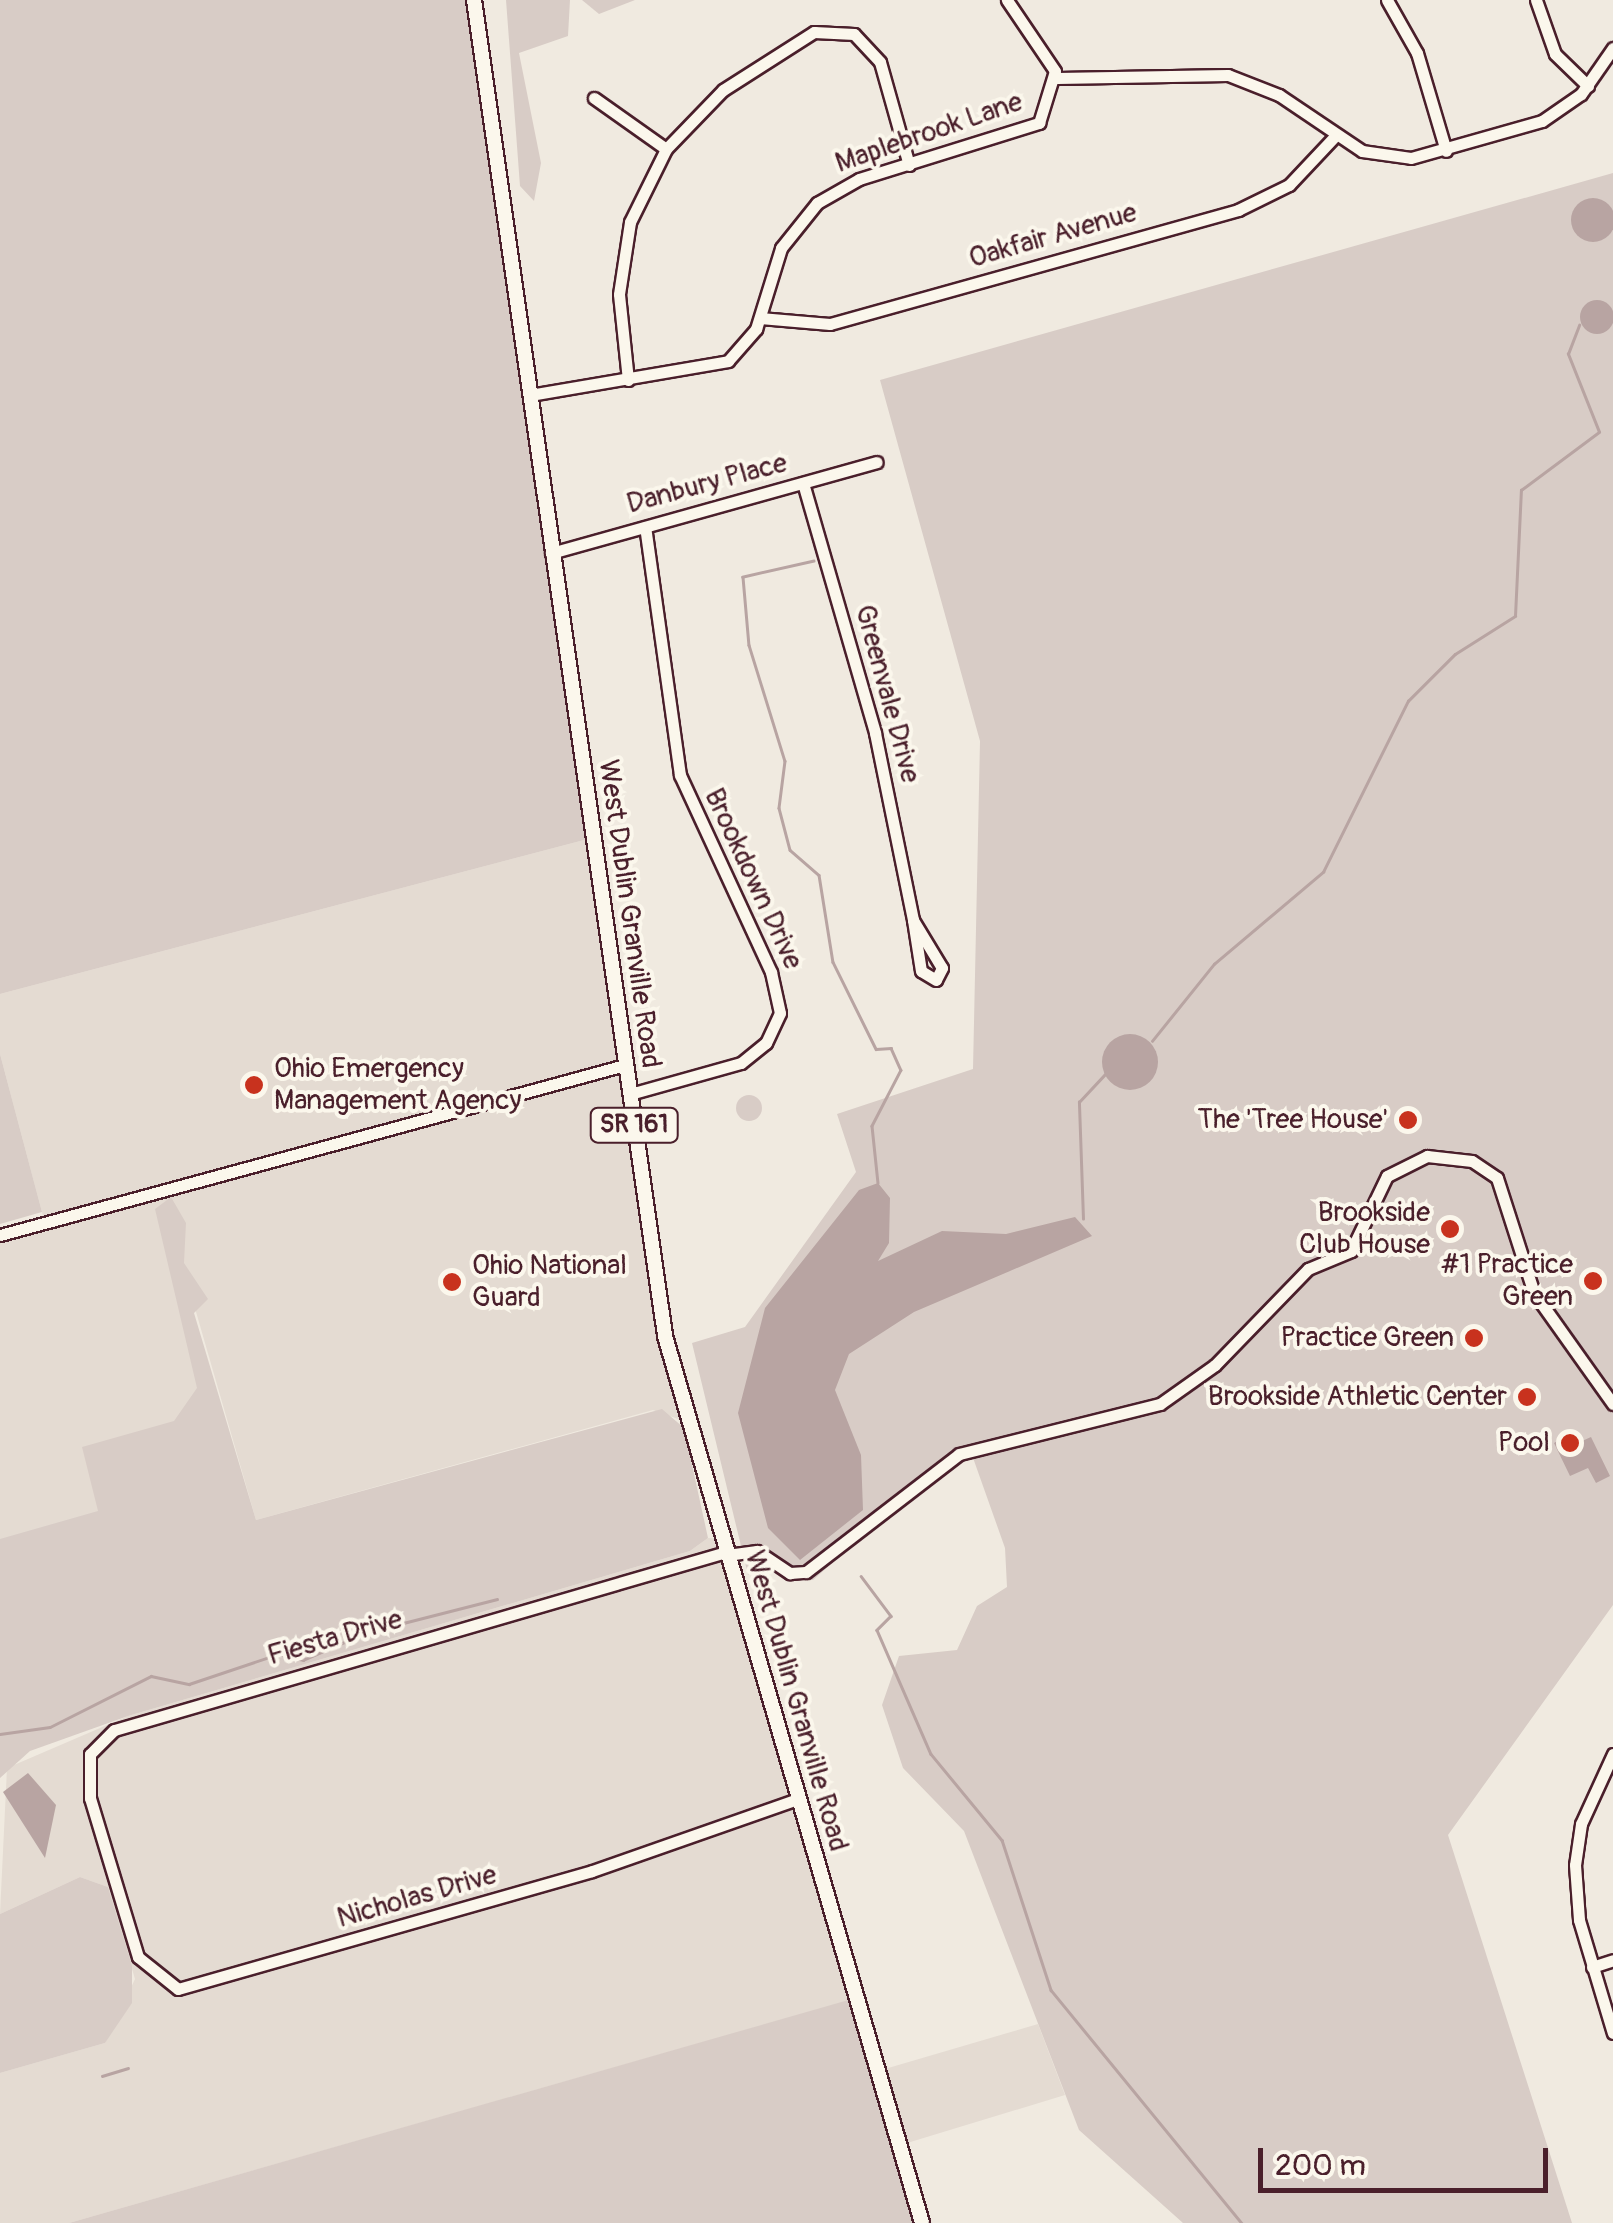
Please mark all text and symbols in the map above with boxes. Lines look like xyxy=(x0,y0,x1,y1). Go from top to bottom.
street label: Maplebrook Lane xyxy=(831,85,1027,181)
street label: Oakfair Avenue xyxy=(965,196,1141,276)
street label: Danbury Place xyxy=(623,446,791,522)
street label: Greenvale Drive xyxy=(847,601,927,787)
street label: West Dublin Granville Road xyxy=(591,758,667,1070)
street label: Brookdown Drive xyxy=(696,783,810,975)
place label: Ohio Emergency Management Agency xyxy=(274,1052,521,1118)
marker: Ohio Emergency Management Agency xyxy=(243,1074,265,1096)
place label: The 'Tree House' xyxy=(1197,1103,1388,1137)
road number: SR 161 xyxy=(589,1105,679,1145)
marker: The 'Tree House' xyxy=(1397,1109,1419,1131)
place label: Brookside Club House xyxy=(1299,1196,1430,1262)
marker: Brookside Club House xyxy=(1439,1218,1461,1240)
place label: #1 Practice Green xyxy=(1442,1248,1573,1314)
place label: Ohio National Guard xyxy=(472,1249,627,1315)
marker: #1 Practice Green xyxy=(1582,1270,1604,1292)
marker: Ohio National Guard xyxy=(441,1271,463,1293)
place label: Practice Green xyxy=(1281,1321,1454,1355)
marker: Practice Green xyxy=(1463,1327,1485,1349)
place label: Brookside Athletic Center xyxy=(1208,1380,1507,1414)
marker: Brookside Athletic Center xyxy=(1516,1386,1538,1408)
place label: Pool xyxy=(1498,1426,1550,1460)
marker: Pool xyxy=(1559,1432,1581,1454)
street label: West Dublin Granville Road xyxy=(737,1547,855,1855)
street label: Fiesta Drive xyxy=(264,1603,406,1673)
street label: Nicholas Drive xyxy=(333,1858,501,1936)
scale bar xyxy=(1263,2128,1553,2190)
text: 200 m xyxy=(1275,2147,1366,2184)

